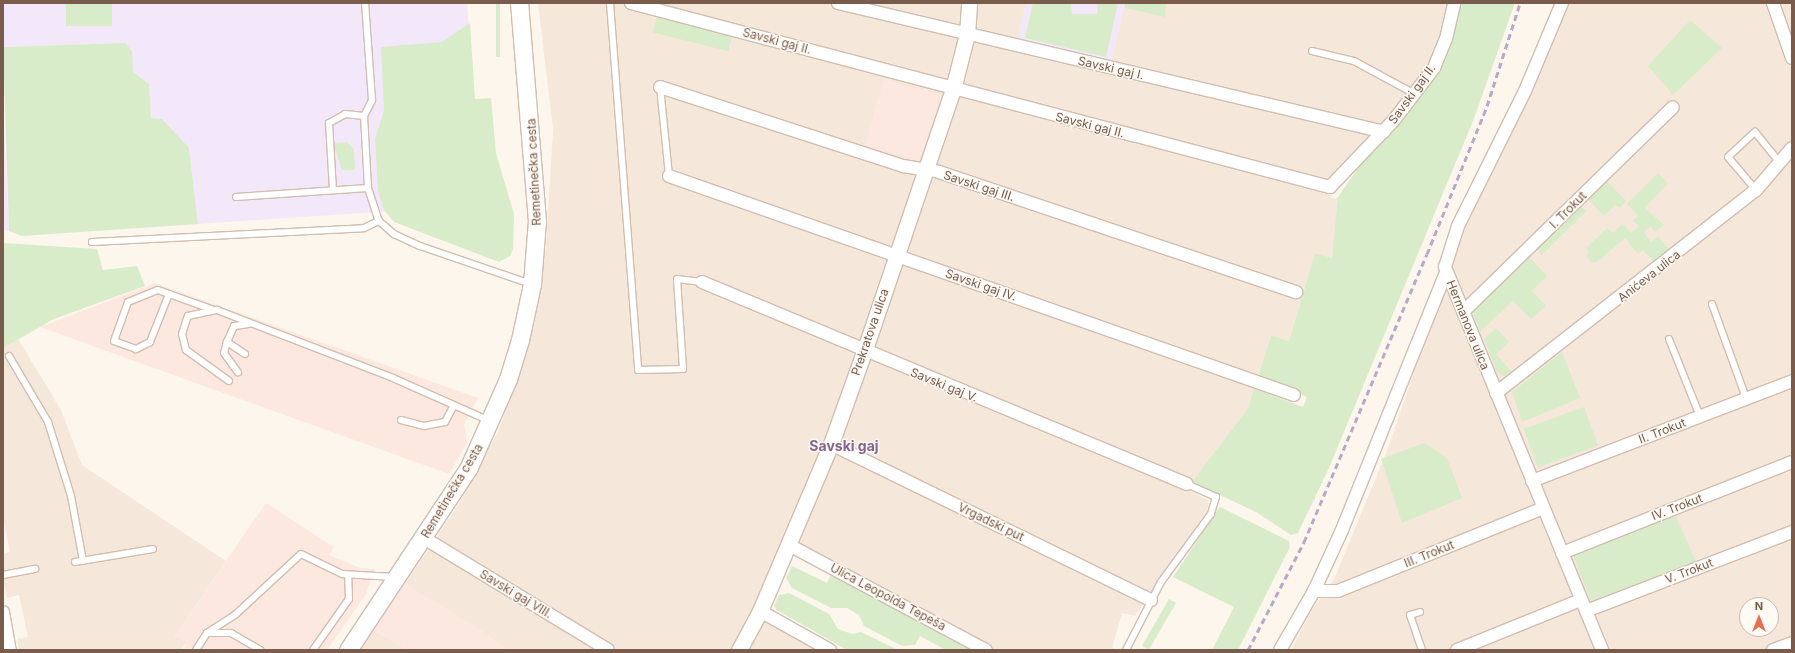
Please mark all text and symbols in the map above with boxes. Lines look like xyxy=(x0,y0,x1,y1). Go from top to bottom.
street label: Savski gaj II. xyxy=(741,25,813,57)
street label: Savski gaj I. xyxy=(1077,53,1145,83)
street label: Savski gaj II. xyxy=(1385,61,1439,127)
street label: Savski gaj II. xyxy=(1054,109,1126,141)
street label: Remetinečka cesta xyxy=(524,118,544,226)
street label: Savski gaj III. xyxy=(942,168,1016,204)
street label: I. Trokut xyxy=(1547,189,1589,231)
street label: Anićeva ulica xyxy=(1615,247,1683,305)
street label: Savski gaj IV. xyxy=(943,266,1019,304)
street label: Hermanova ulica xyxy=(1443,278,1493,372)
street label: Prekratova ulica xyxy=(848,287,892,377)
street label: Savski gaj V. xyxy=(908,365,980,405)
street label: II. Trokut xyxy=(1636,415,1688,447)
district label: Savski gaj xyxy=(809,438,879,454)
street label: Remetinečka cesta xyxy=(418,441,486,541)
street label: IV. Trokut xyxy=(1650,491,1704,523)
street label: Vrgadski put xyxy=(956,500,1026,544)
street label: III. Trokut xyxy=(1402,537,1456,571)
street label: V. Trokut xyxy=(1663,555,1715,587)
street label: Ulica Leopolda Tepeša xyxy=(828,560,948,634)
street label: Savski gaj VIII. xyxy=(477,567,555,621)
north arrow xyxy=(1739,597,1779,637)
text: N xyxy=(1755,599,1763,613)

